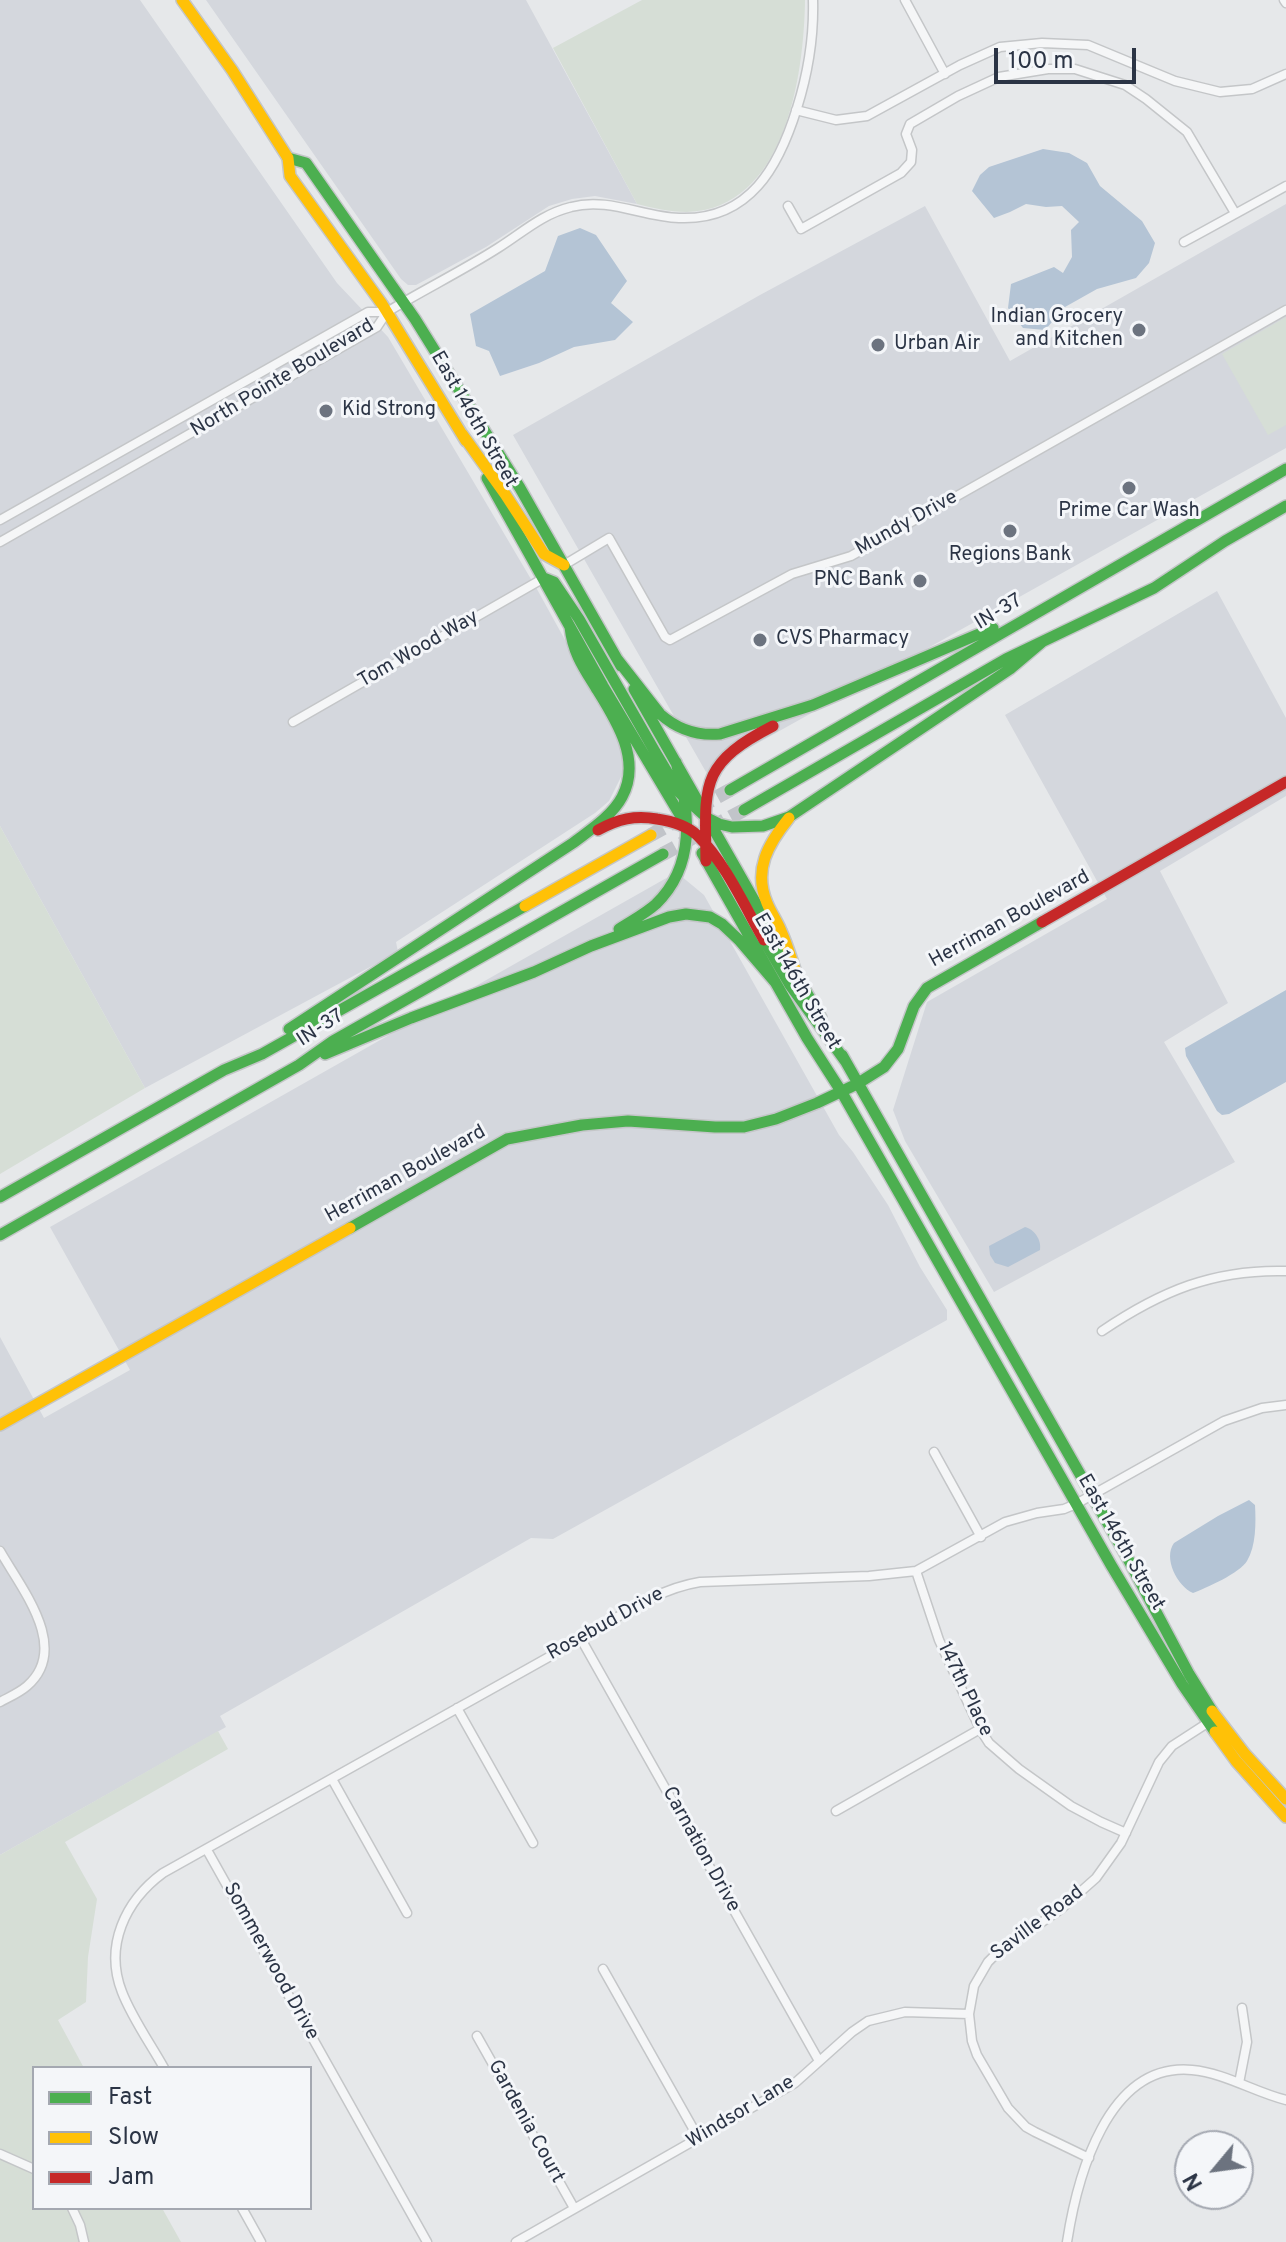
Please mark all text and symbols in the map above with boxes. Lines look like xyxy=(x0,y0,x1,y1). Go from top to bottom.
scale bar xyxy=(998,32,1140,82)
text: 100 m xyxy=(1008,47,1074,77)
place label: Indian Grocery and Kitchen xyxy=(991,306,1123,353)
street label: North Pointe Boulevard xyxy=(187,315,379,443)
marker: Indian Grocery and Kitchen xyxy=(1130,321,1148,339)
place label: Urban Air xyxy=(894,333,980,357)
marker: Urban Air xyxy=(869,336,887,354)
street label: East 146th Street xyxy=(424,348,522,492)
place label: Kid Strong xyxy=(342,399,436,423)
marker: Kid Strong xyxy=(317,402,335,420)
marker: Prime Car Wash xyxy=(1120,479,1138,497)
street label: Mundy Drive xyxy=(852,486,962,562)
place label: Prime Car Wash xyxy=(1058,500,1200,524)
marker: Regions Bank xyxy=(1001,522,1019,540)
place label: Regions Bank xyxy=(949,544,1071,568)
place label: PNC Bank xyxy=(814,569,904,593)
marker: PNC Bank xyxy=(911,572,929,590)
street label: IN-37 xyxy=(971,590,1027,636)
street label: Tom Wood Way xyxy=(354,606,484,694)
place label: CVS Pharmacy xyxy=(776,628,909,652)
marker: CVS Pharmacy xyxy=(751,631,769,649)
street label: Herriman Boulevard xyxy=(926,866,1094,974)
street label: East 146th Street xyxy=(747,910,845,1054)
street label: IN-37 xyxy=(293,1005,349,1053)
street label: Herriman Boulevard xyxy=(322,1121,490,1229)
street label: East 146th Street xyxy=(1071,1471,1169,1615)
street label: Rosebud Drive xyxy=(544,1583,668,1667)
street label: 147th Place xyxy=(931,1639,997,1741)
street label: Carnation Drive xyxy=(656,1783,744,1917)
street label: Sommerwood Drive xyxy=(217,1879,323,2045)
street label: Saville Road xyxy=(987,1881,1089,1967)
street label: Gardenia Court xyxy=(481,2056,569,2188)
legend xyxy=(32,2066,312,2210)
street label: Windsor Lane xyxy=(683,2071,799,2155)
text: Fast xyxy=(108,2083,152,2113)
text: Slow xyxy=(108,2123,159,2153)
north arrow xyxy=(1174,2130,1254,2210)
text: Jam xyxy=(108,2163,154,2193)
text: N xyxy=(1179,2167,1210,2194)

